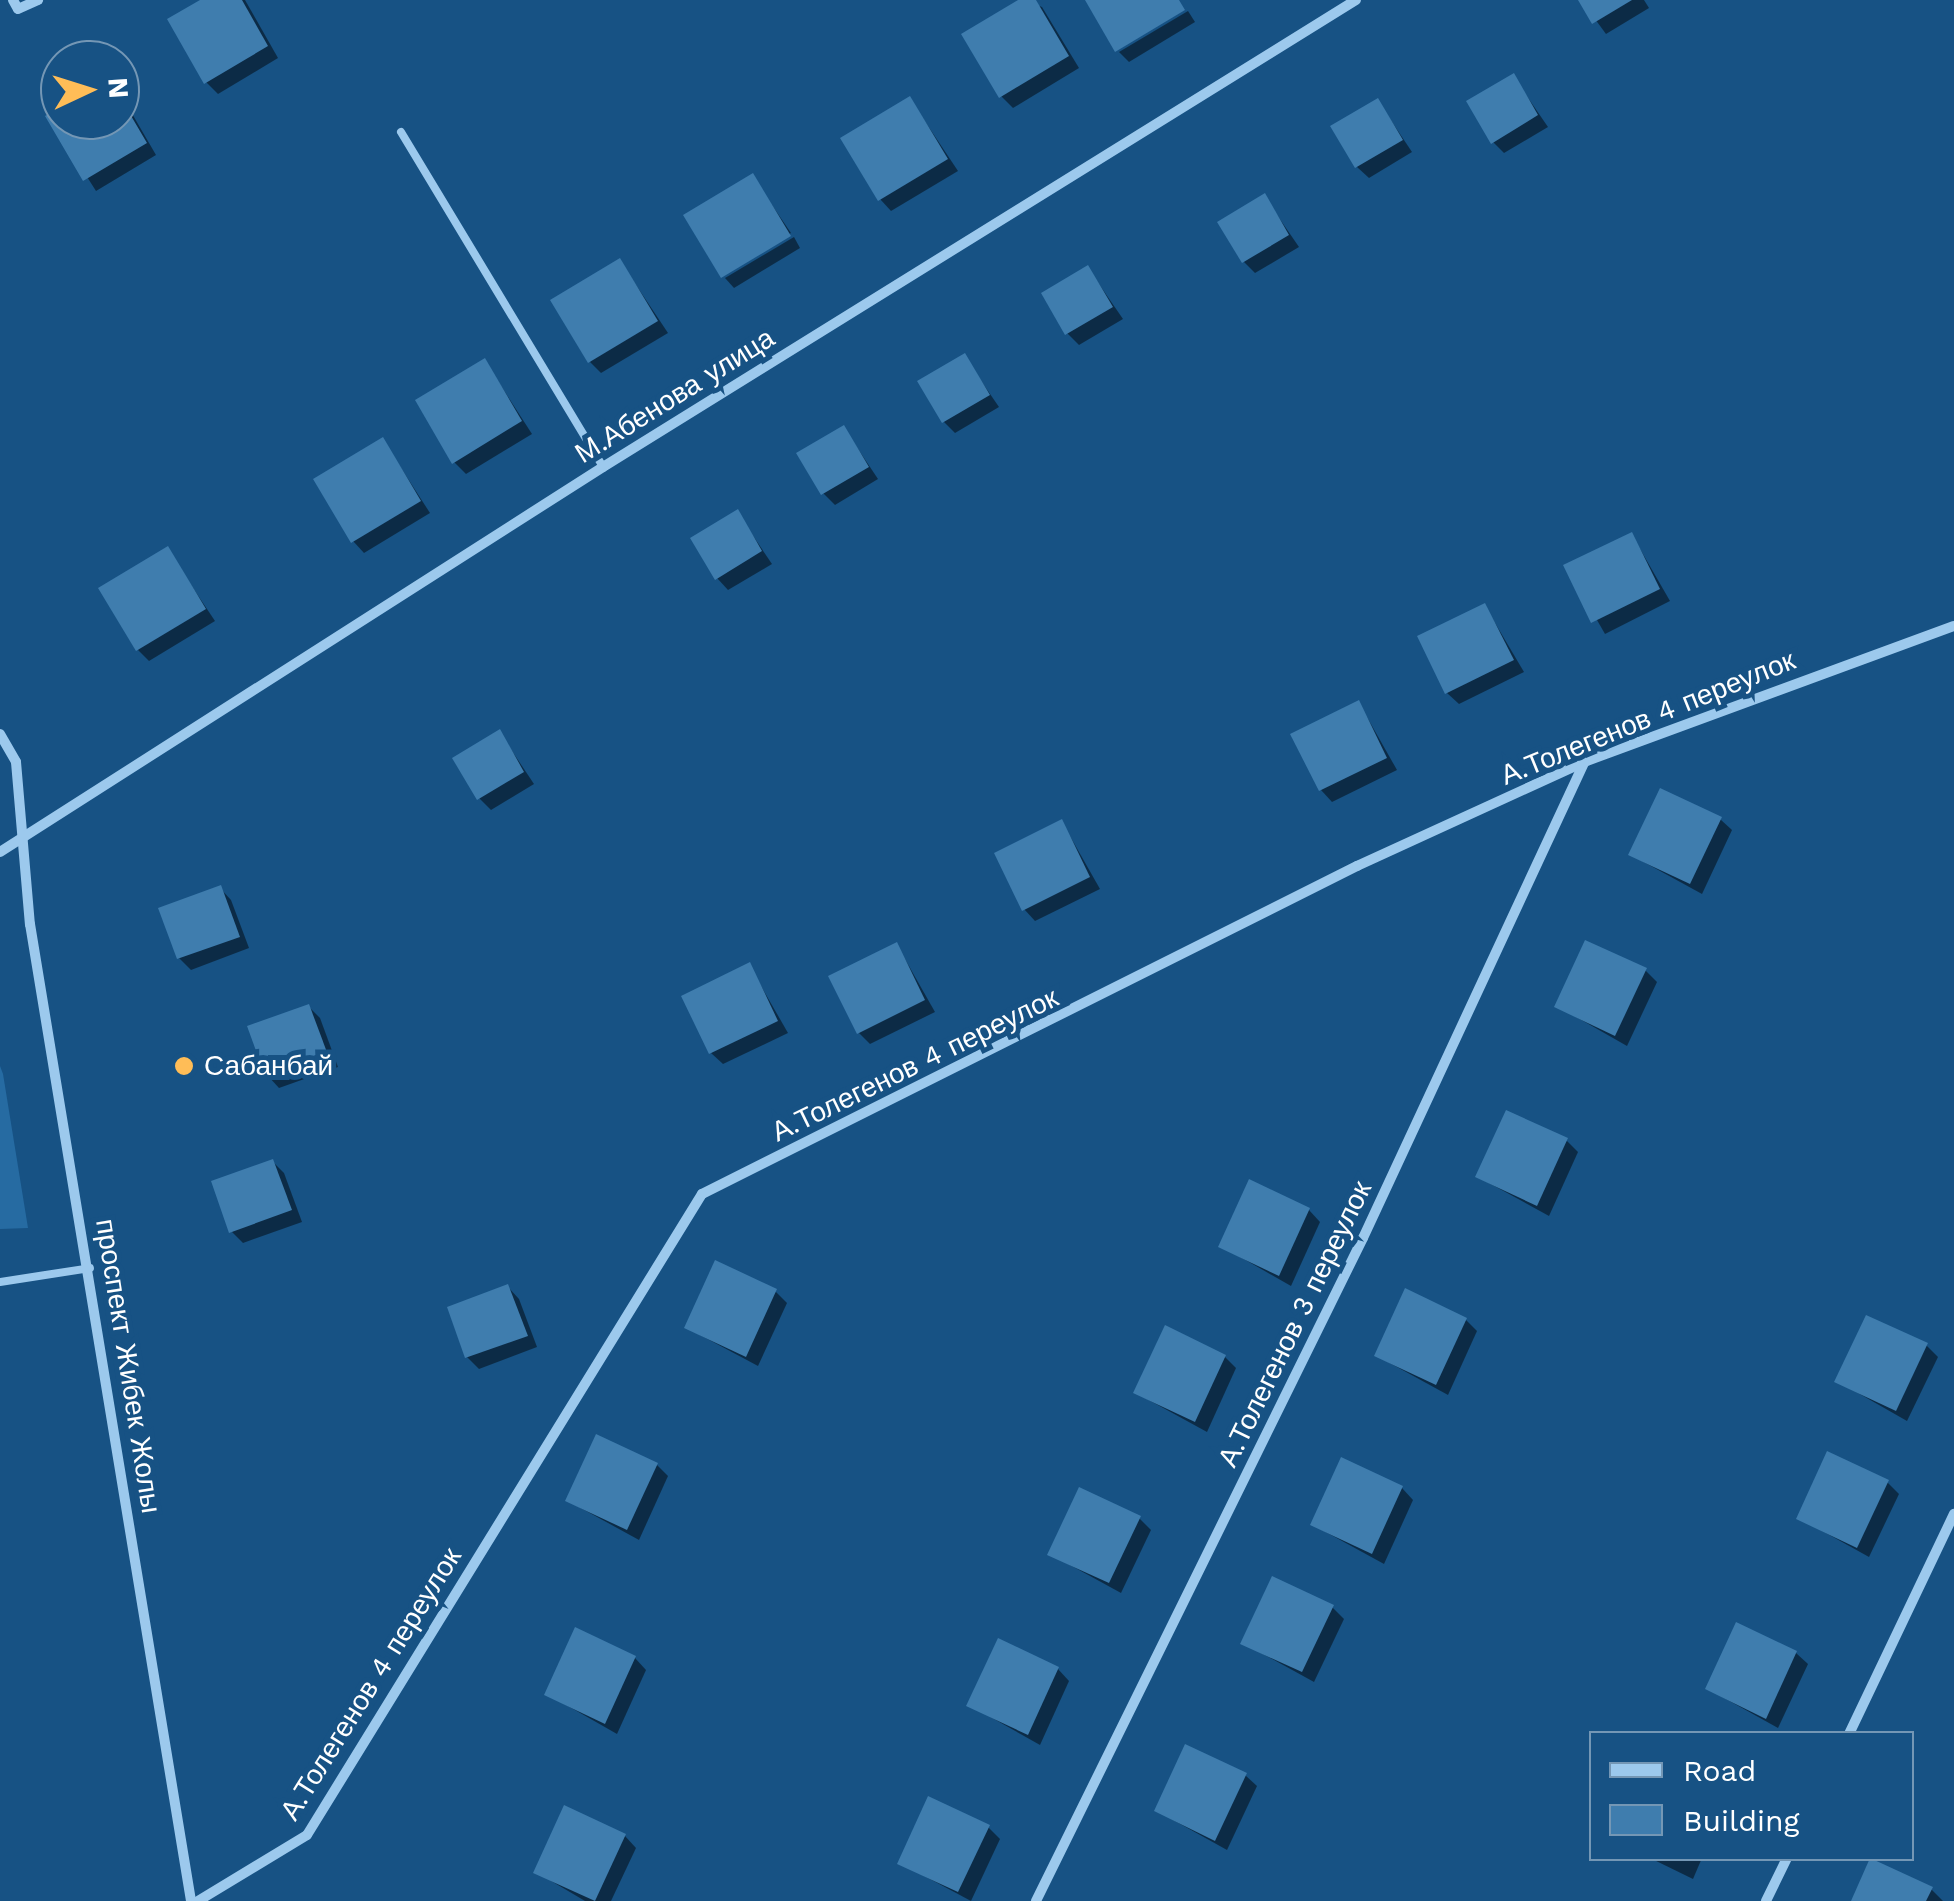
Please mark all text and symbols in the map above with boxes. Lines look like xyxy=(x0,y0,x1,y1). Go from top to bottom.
north arrow xyxy=(40,40,140,140)
text: N xyxy=(101,77,136,100)
street label: М.Абенова улица xyxy=(569,321,781,471)
street label: А.Толегенов 4 переулок xyxy=(1496,643,1800,793)
street label: А.Толегенов 4 переулок xyxy=(766,981,1064,1149)
place label: Сабанбай xyxy=(204,1049,333,1083)
marker: Сабанбай xyxy=(173,1055,195,1077)
street label: А.Толегенов 3 переулок xyxy=(1211,1176,1379,1472)
street label: проспект Жибек Жолы xyxy=(88,1216,168,1516)
street label: А.Толегенов 4 переулок xyxy=(273,1542,469,1826)
legend xyxy=(1589,1731,1914,1861)
text: Road xyxy=(1683,1753,1756,1788)
text: Building xyxy=(1683,1803,1800,1838)

